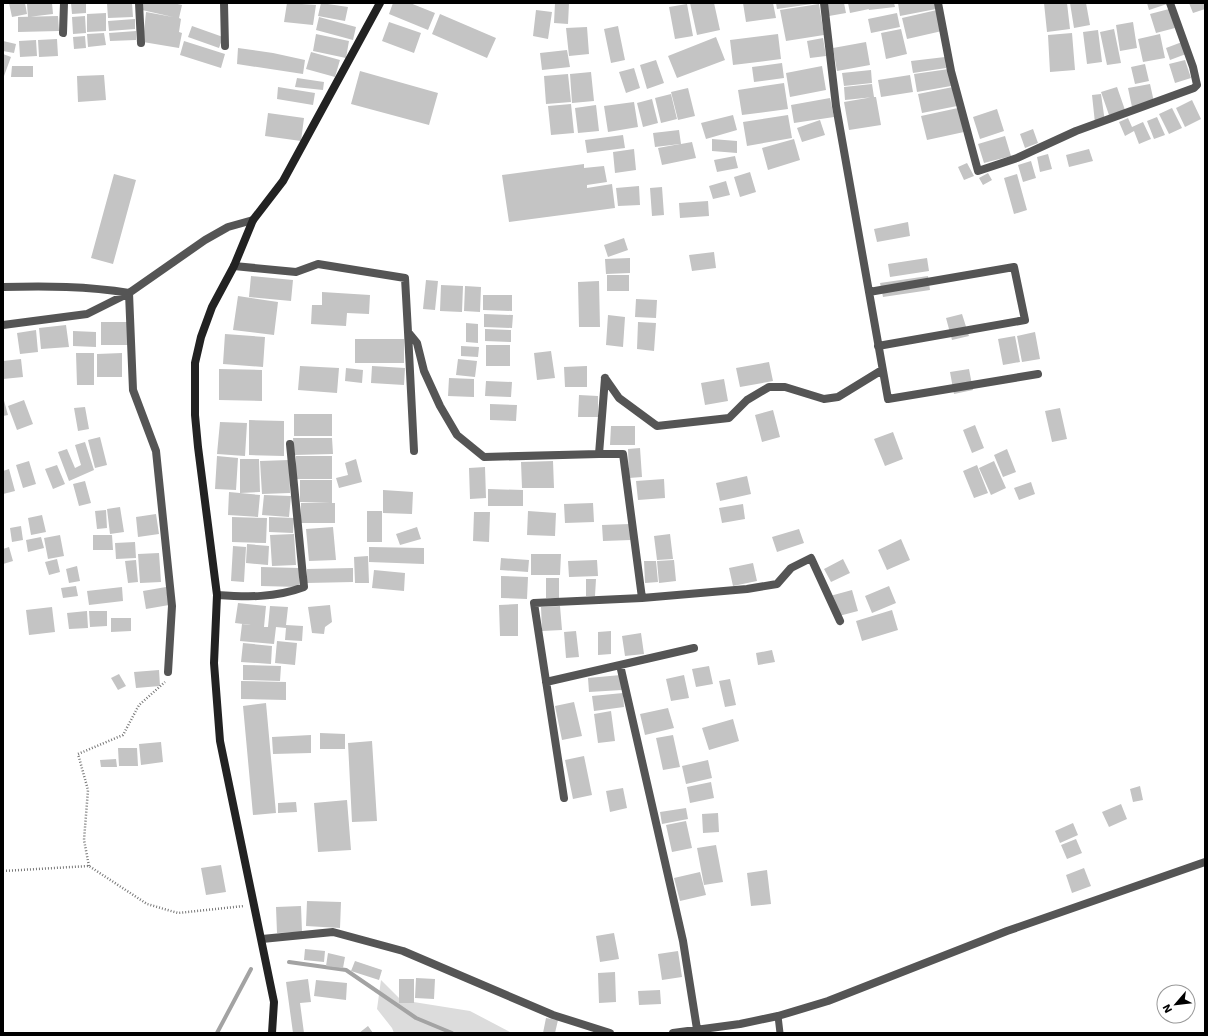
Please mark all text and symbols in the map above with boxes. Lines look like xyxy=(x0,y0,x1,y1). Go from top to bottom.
north arrow xyxy=(1156,984,1196,1024)
text: N xyxy=(1160,1002,1175,1015)

